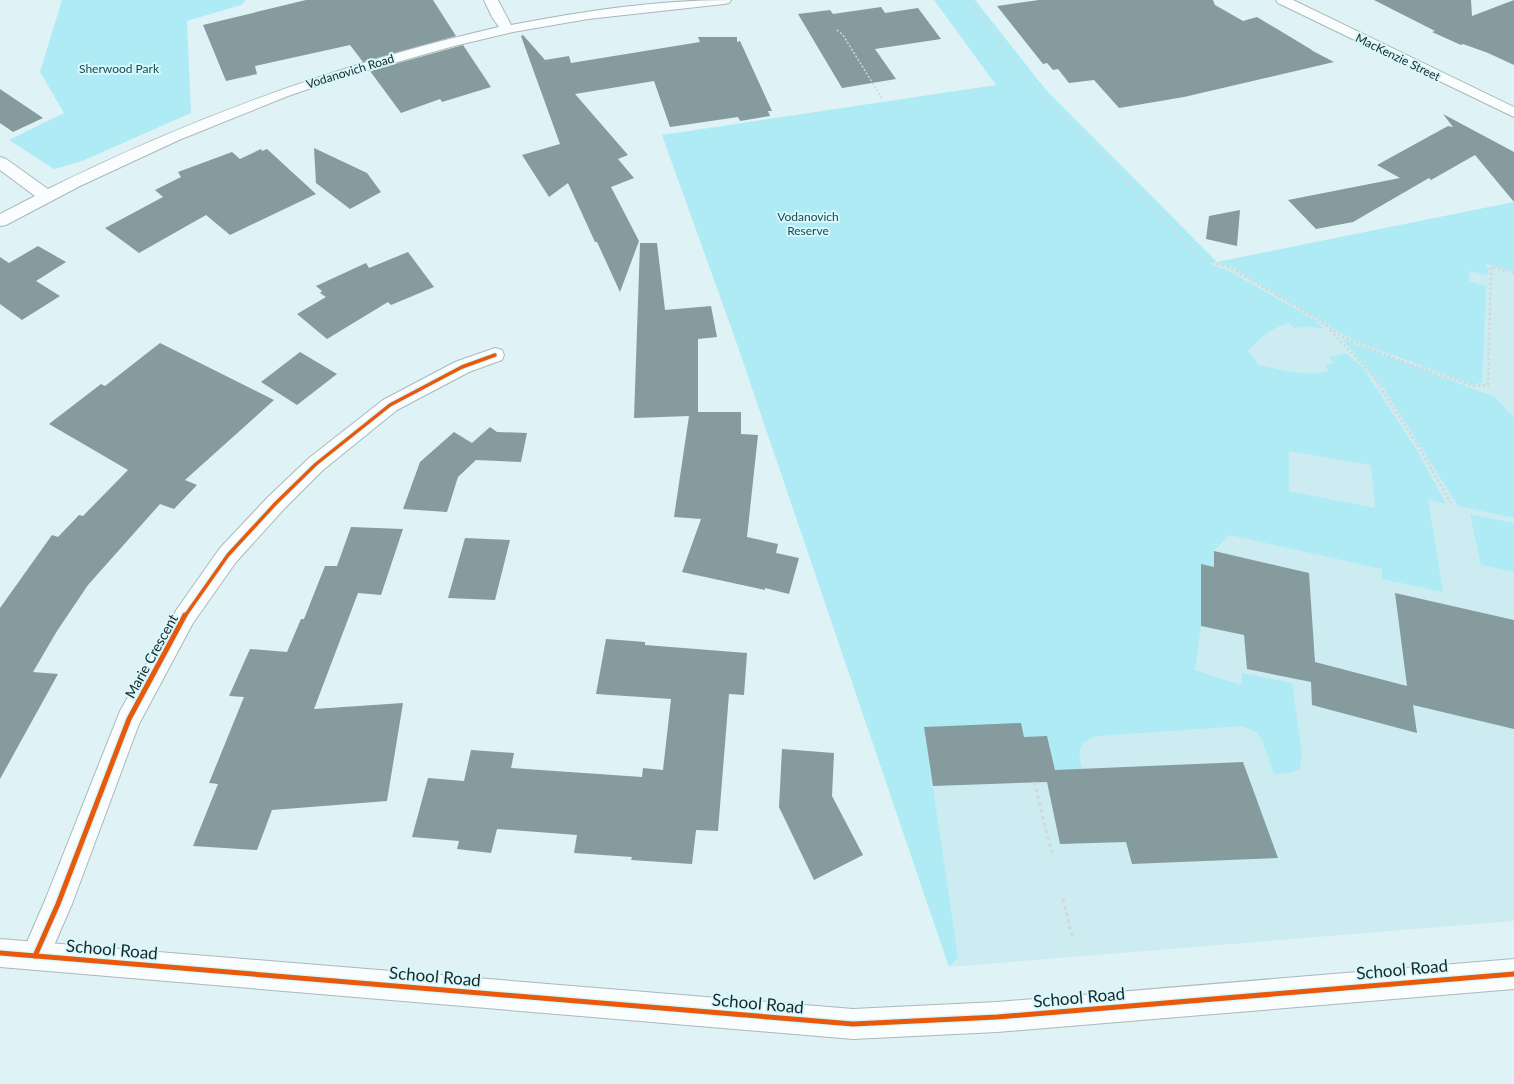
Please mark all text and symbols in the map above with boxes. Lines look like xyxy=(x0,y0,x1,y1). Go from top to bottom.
street label: MacKenzie Street xyxy=(1353,30,1443,84)
street label: Vodanovich Road xyxy=(304,50,396,92)
park label: Sherwood Park xyxy=(79,61,160,76)
park label: Vodanovich Reserve xyxy=(777,209,839,238)
street label: Marie Crescent xyxy=(121,611,181,701)
street label: School Road xyxy=(65,935,159,963)
street label: School Road xyxy=(1355,955,1449,983)
street label: School Road xyxy=(388,962,482,990)
street label: School Road xyxy=(1032,983,1126,1011)
street label: School Road xyxy=(711,989,805,1017)

